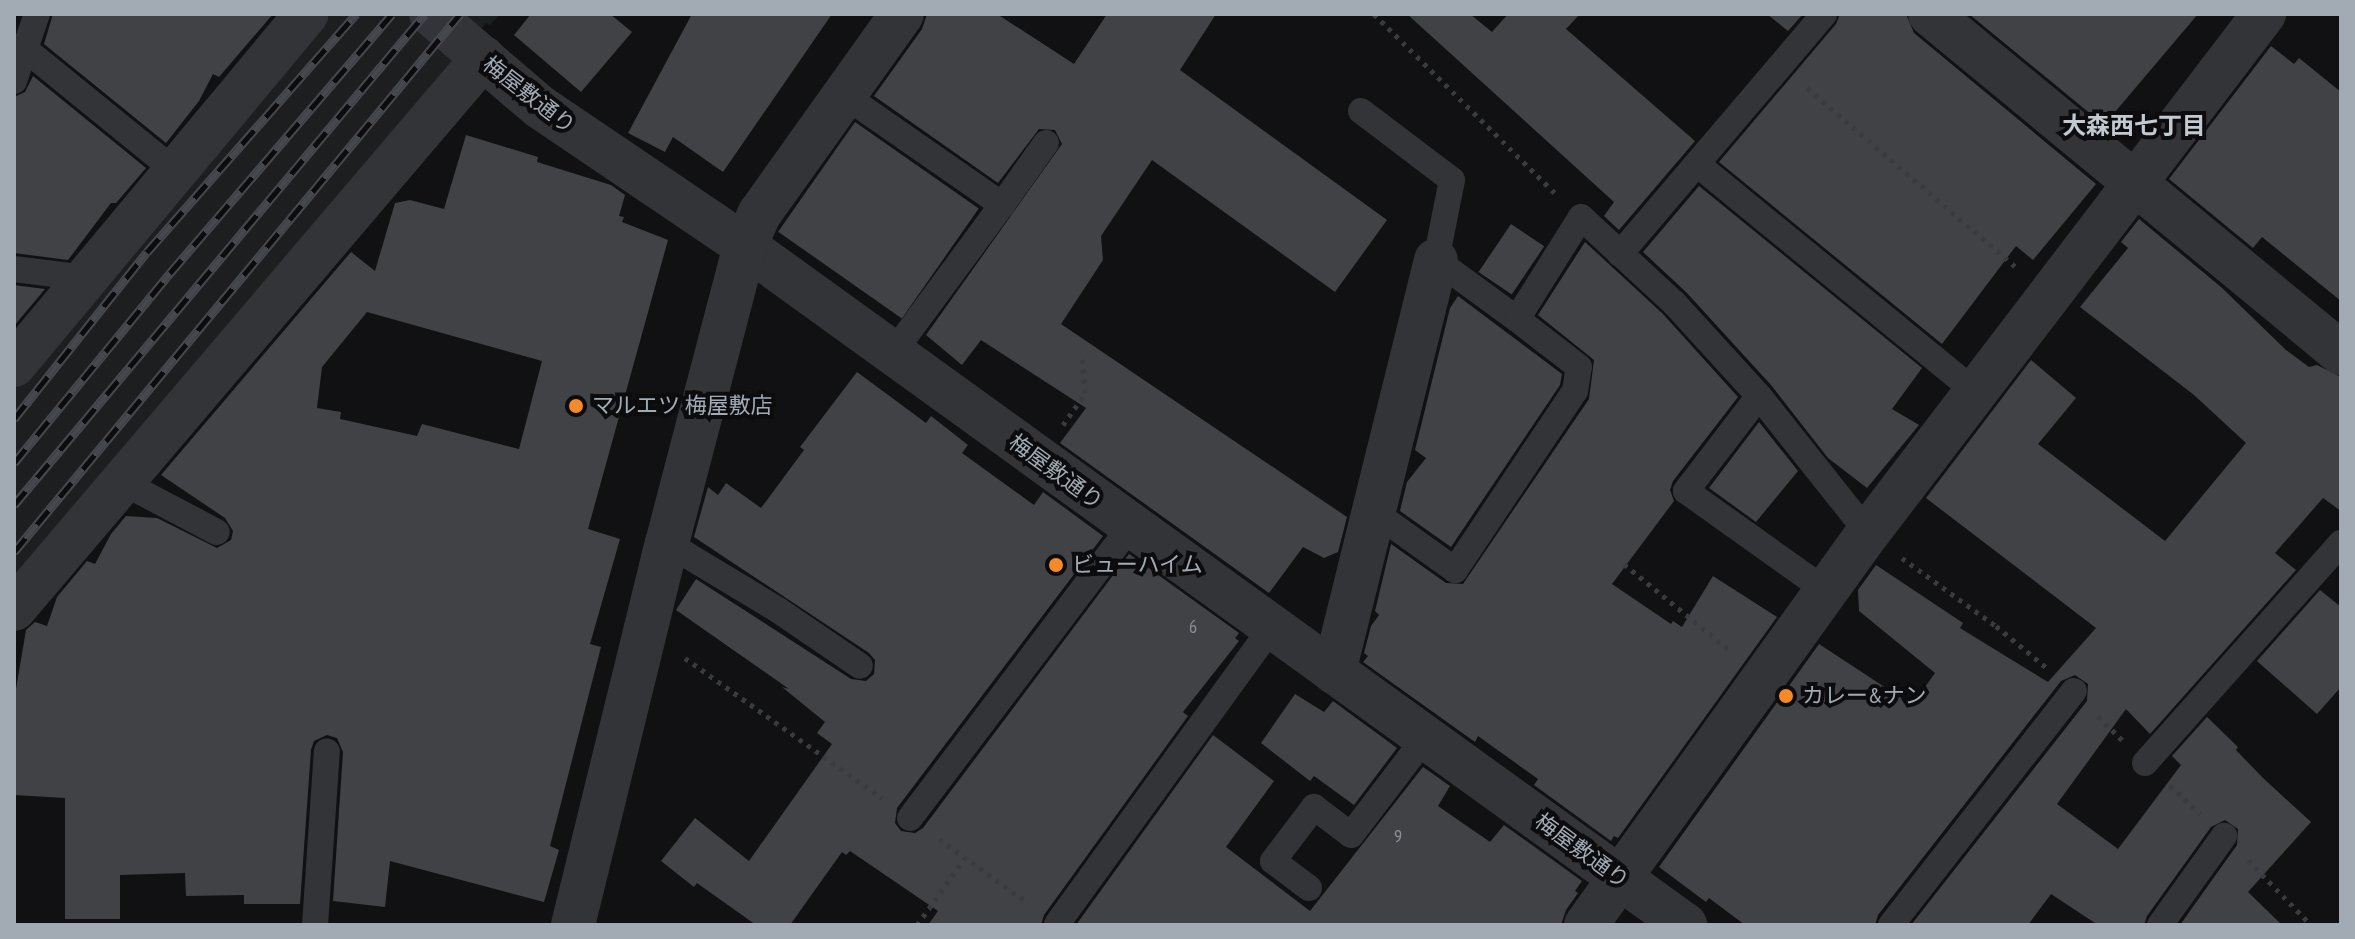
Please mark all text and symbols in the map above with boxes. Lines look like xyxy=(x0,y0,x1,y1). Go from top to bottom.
street label: 梅屋敷通り xyxy=(478,51,580,139)
district label: 大森西七丁目 xyxy=(2062,112,2206,140)
place label: マルエツ 梅屋敷店 xyxy=(592,393,773,419)
marker: マルエツ 梅屋敷店 xyxy=(567,397,585,415)
street label: 梅屋敷通り xyxy=(1004,429,1108,515)
place label: ビューハイム xyxy=(1072,552,1204,578)
marker: ビューハイム xyxy=(1047,556,1065,574)
house number: 6 xyxy=(1189,616,1197,638)
place label: カレー&ナン xyxy=(1802,683,1926,709)
marker: カレー&ナン xyxy=(1777,687,1795,705)
street label: 梅屋敷通り xyxy=(1530,808,1634,894)
house number: 9 xyxy=(1394,825,1402,847)

